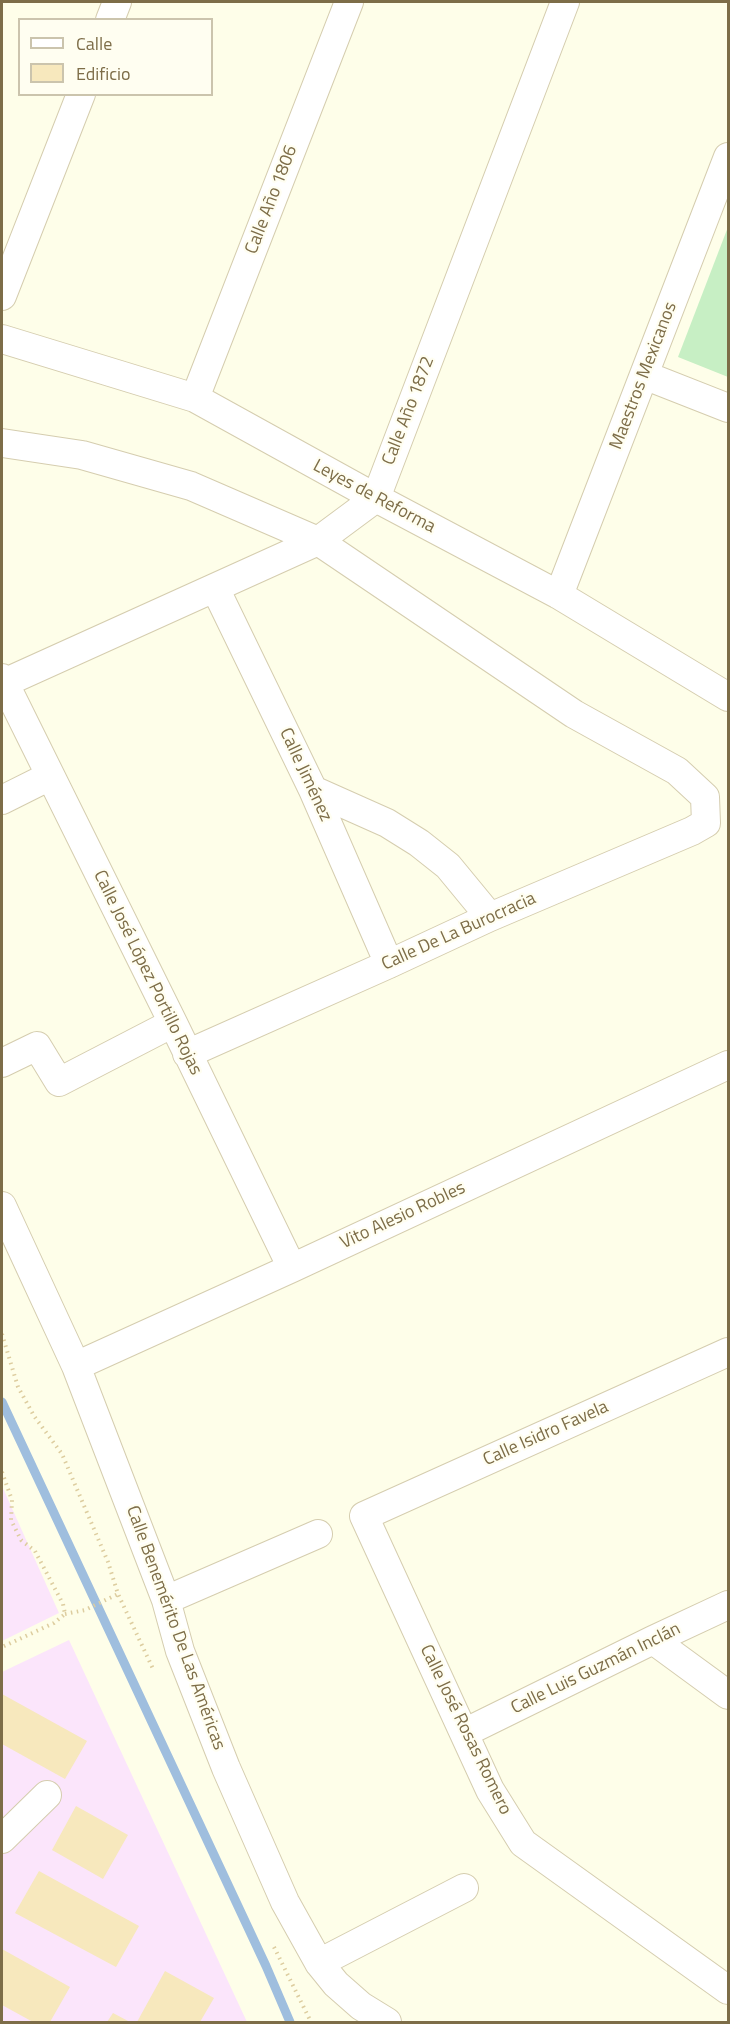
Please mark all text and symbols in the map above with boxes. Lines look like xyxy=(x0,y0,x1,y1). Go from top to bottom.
legend xyxy=(18,18,213,96)
text: Calle xyxy=(76,30,112,57)
text: Edificio xyxy=(76,60,130,87)
street label: Calle Año 1806 xyxy=(241,143,303,257)
street label: Maestros Mexicanos xyxy=(606,299,682,453)
street label: Calle Año 1872 xyxy=(378,354,440,468)
street label: Leyes de Reforma xyxy=(309,456,439,538)
street label: Calle Jiménez xyxy=(274,725,336,825)
street label: Calle José López Portillo Rojas xyxy=(88,867,206,1079)
street label: Calle De La Burocracia xyxy=(379,888,539,976)
street label: Vito Alesio Robles xyxy=(337,1178,469,1254)
street label: Calle Isidro Favela xyxy=(480,1397,612,1471)
street label: Calle Benemérito De Las Américas xyxy=(121,1503,229,1753)
street label: Calle Luis Guzmán Inclán xyxy=(508,1619,684,1719)
street label: Calle José Rosas Romero xyxy=(414,1641,516,1819)

